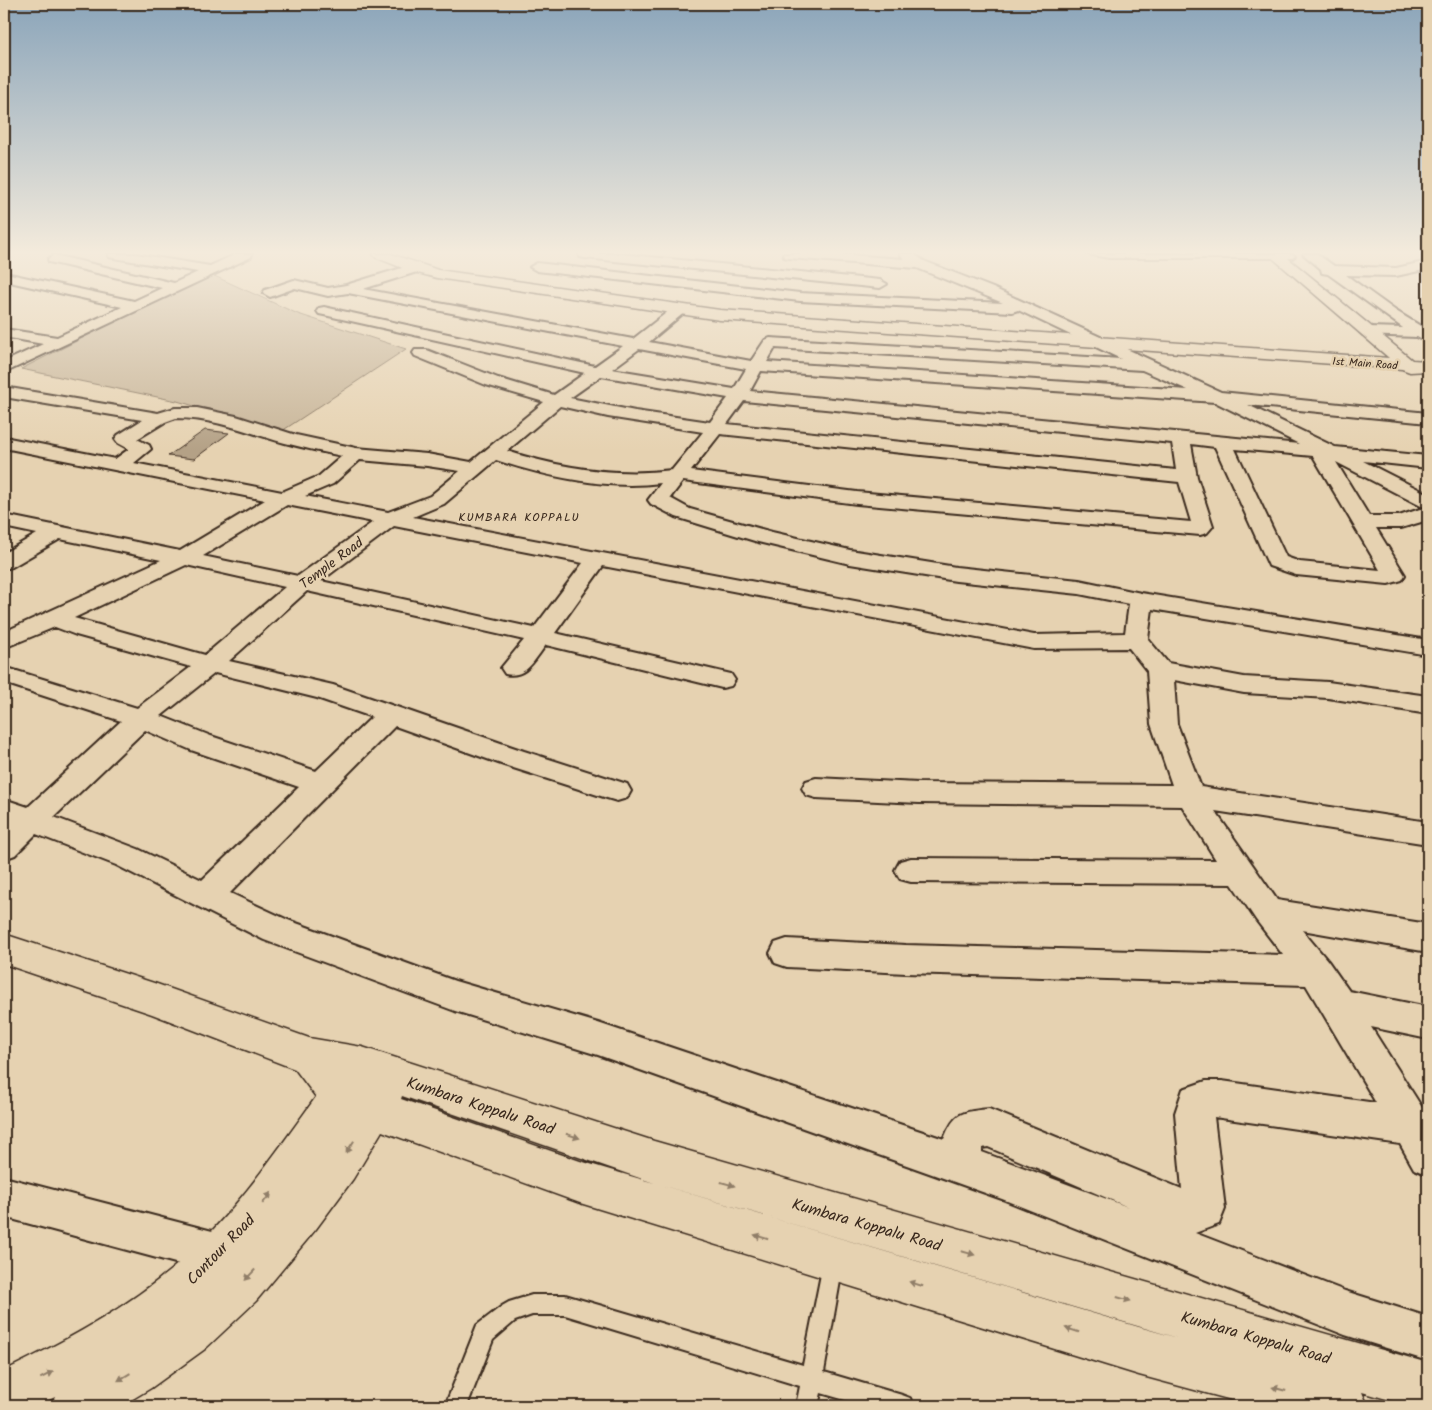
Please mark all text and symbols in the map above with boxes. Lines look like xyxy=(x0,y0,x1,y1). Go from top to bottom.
street label: 1st Main Road xyxy=(1332,353,1399,375)
district label: KUMBARA KOPPALU xyxy=(458,508,580,527)
street label: Temple Road xyxy=(295,532,369,595)
street label: Kumbara Koppalu Road xyxy=(403,1071,559,1143)
one-way arrow xyxy=(566,1132,581,1140)
one-way arrow xyxy=(345,1140,354,1153)
one-way arrow xyxy=(721,1180,736,1188)
one-way arrow xyxy=(261,1192,272,1205)
street label: Kumbara Koppalu Road xyxy=(789,1192,945,1259)
street label: Contour Road xyxy=(181,1208,262,1291)
one-way arrow xyxy=(753,1232,768,1240)
one-way arrow xyxy=(961,1250,976,1258)
one-way arrow xyxy=(244,1268,256,1280)
one-way arrow xyxy=(909,1279,924,1287)
one-way arrow xyxy=(1117,1295,1132,1303)
street label: Kumbara Koppalu Road xyxy=(1178,1305,1334,1372)
one-way arrow xyxy=(1064,1326,1079,1334)
one-way arrow xyxy=(40,1371,55,1380)
one-way arrow xyxy=(118,1373,131,1382)
one-way arrow xyxy=(1271,1385,1286,1393)

